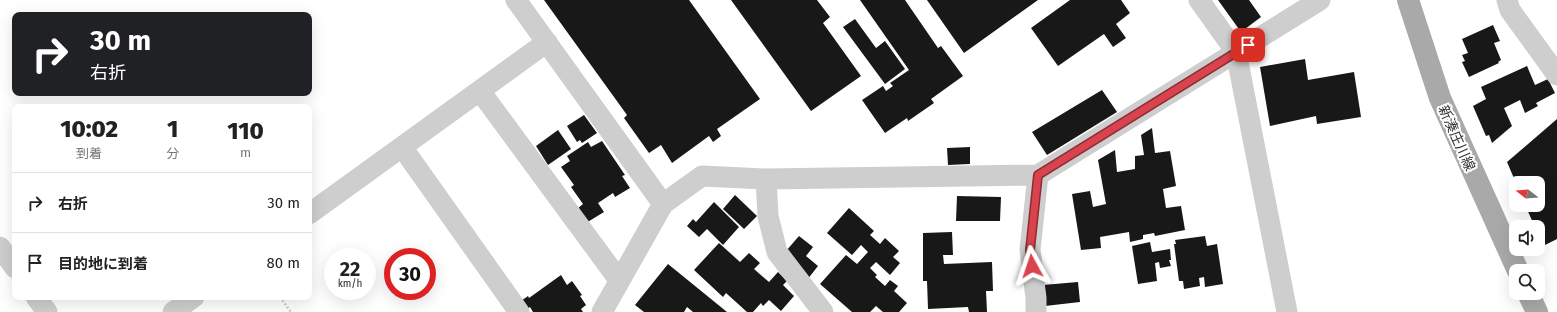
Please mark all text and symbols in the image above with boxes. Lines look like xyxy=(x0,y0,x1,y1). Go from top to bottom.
text: 30 m xyxy=(90,24,151,57)
icon: right xyxy=(24,28,76,80)
pin xyxy=(1231,28,1265,62)
icon: arrive xyxy=(1237,34,1259,56)
text: 右折 xyxy=(90,62,126,84)
street label: 新湊庄川線 xyxy=(1435,103,1479,174)
text: 10:02 xyxy=(60,115,118,143)
text: 1 xyxy=(167,115,178,143)
text: 110 xyxy=(227,117,264,145)
text: m xyxy=(240,145,251,160)
text: 到着 xyxy=(76,146,102,161)
text: 分 xyxy=(166,146,179,161)
north arrow xyxy=(1509,176,1545,212)
map controls xyxy=(1509,176,1545,300)
icon: right xyxy=(24,192,46,214)
text: 30 m xyxy=(267,194,300,212)
text: 右折 xyxy=(58,195,88,213)
button: sound xyxy=(1509,220,1545,256)
position arrow xyxy=(1011,245,1053,287)
speed limit sign: 30 xyxy=(384,248,436,300)
icon: arrive xyxy=(24,252,46,274)
text: 80 m xyxy=(267,254,300,272)
text: 目的地に到着 xyxy=(58,255,148,273)
text: 22 xyxy=(340,257,360,281)
button: search xyxy=(1509,264,1545,300)
text: km/h xyxy=(338,278,362,290)

